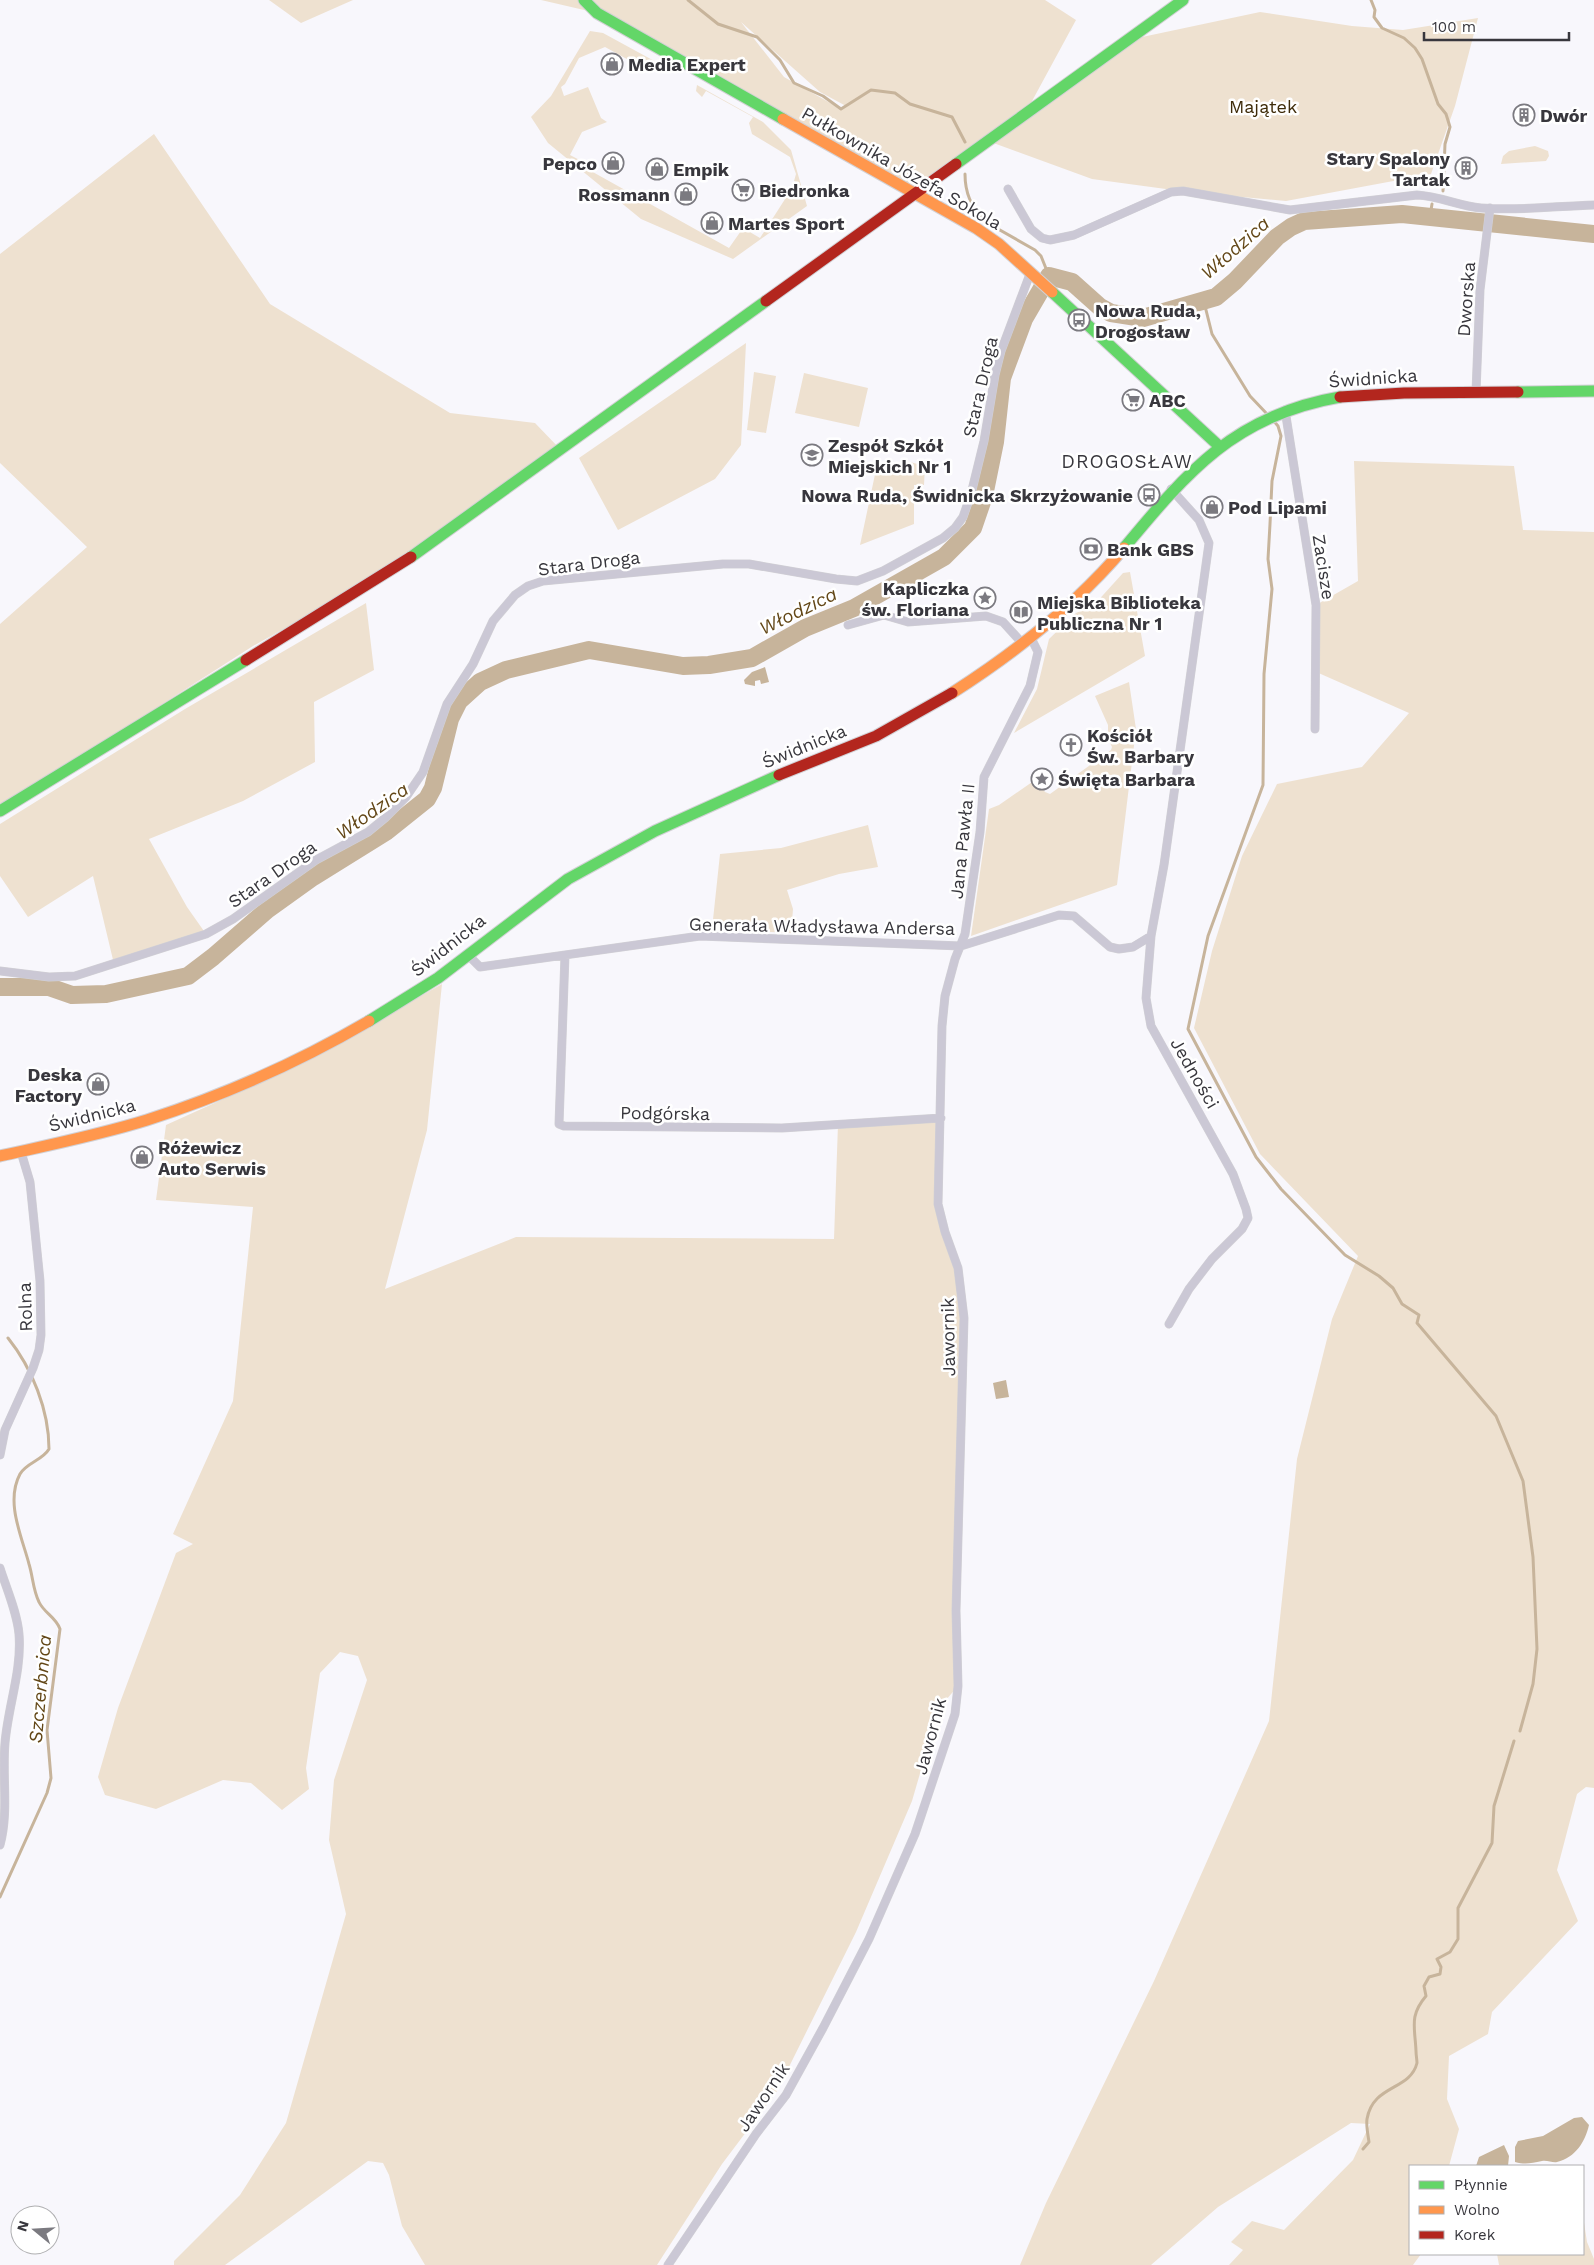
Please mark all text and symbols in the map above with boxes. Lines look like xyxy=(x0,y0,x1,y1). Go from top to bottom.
scale bar xyxy=(1424,10,1569,42)
text: 100 m xyxy=(1432,18,1476,36)
shop icon: Media Expert xyxy=(600,52,624,76)
place label: Media Expert xyxy=(628,54,746,75)
park label: Majątek xyxy=(1229,96,1297,117)
street label: Pułkownika Józefa Sokola xyxy=(798,102,1006,234)
building icon: Dwór xyxy=(1512,103,1536,127)
place label: Dwór xyxy=(1540,105,1588,126)
place label: Stary Spalony Tartak xyxy=(1327,148,1451,190)
shop icon: Pepco xyxy=(601,151,625,175)
place label: Pepco xyxy=(543,153,597,174)
building icon: Stary Spalony Tartak xyxy=(1454,156,1478,180)
shop icon: Empik xyxy=(645,157,669,181)
place label: Empik xyxy=(673,159,730,180)
supermarket icon: Biedronka xyxy=(731,178,755,202)
place label: Biedronka xyxy=(759,180,850,201)
shop icon: Rossmann xyxy=(674,182,698,206)
place label: Rossmann xyxy=(578,184,670,205)
shop icon: Martes Sport xyxy=(700,211,724,235)
water label: Włodzica xyxy=(1196,212,1274,284)
place label: Martes Sport xyxy=(728,213,844,234)
street label: Dworska xyxy=(1453,261,1479,337)
place label: Nowa Ruda, Drogosław xyxy=(1095,300,1201,342)
bus stop icon: Nowa Ruda, Drogosław xyxy=(1067,308,1091,332)
street label: Stara Droga xyxy=(958,335,1002,439)
street label: Świdnicka xyxy=(1328,364,1418,392)
supermarket icon: ABC xyxy=(1121,388,1145,412)
place label: ABC xyxy=(1149,390,1186,411)
place label: Zespół Szkół Miejskich Nr 1 xyxy=(828,435,951,477)
school or university icon: Zespół Szkół Miejskich Nr 1 xyxy=(800,443,824,467)
district label: DROGOSŁAW xyxy=(1061,450,1193,473)
bus stop icon: Nowa Ruda, Świdnicka Skrzyżowanie xyxy=(1137,483,1161,507)
place label: Nowa Ruda, Świdnicka Skrzyżowanie xyxy=(801,485,1133,506)
shop icon: Pod Lipami xyxy=(1200,495,1224,519)
place label: Pod Lipami xyxy=(1228,497,1327,518)
street label: Zacisze xyxy=(1308,533,1340,601)
bank icon: Bank GBS xyxy=(1079,537,1103,561)
place label: Bank GBS xyxy=(1107,539,1194,560)
street label: Stara Droga xyxy=(537,546,641,580)
place label: Kapliczka św. Floriana xyxy=(861,578,970,620)
water label: Włodzica xyxy=(755,582,841,640)
place icon: Kapliczka św. Floriana xyxy=(973,586,997,610)
place label: Miejska Biblioteka Publiczna Nr 1 xyxy=(1037,592,1201,634)
library icon: Miejska Biblioteka Publiczna Nr 1 xyxy=(1009,600,1033,624)
street label: Świdnicka xyxy=(759,720,849,772)
place label: Kościół Św. Barbary xyxy=(1087,725,1195,767)
church icon: Kościół Św. Barbary xyxy=(1059,733,1083,757)
place icon: Święta Barbara xyxy=(1030,767,1054,791)
place label: Święta Barbara xyxy=(1058,769,1196,790)
water label: Włodzica xyxy=(331,777,413,844)
street label: Jana Pawła II xyxy=(945,782,979,900)
street label: Stara Droga xyxy=(224,836,320,912)
street label: Świdnicka xyxy=(407,909,489,981)
street label: Generała Władysława Andersa xyxy=(689,913,955,939)
street label: Jedności xyxy=(1166,1034,1224,1112)
place label: Deska Factory xyxy=(15,1064,83,1106)
shop icon: Deska Factory xyxy=(86,1072,110,1096)
street label: Świdnicka xyxy=(46,1094,138,1136)
street label: Podgórska xyxy=(620,1102,710,1124)
place label: Różewicz Auto Serwis xyxy=(158,1137,266,1179)
shop icon: Różewicz Auto Serwis xyxy=(130,1145,154,1169)
street label: Rolna xyxy=(14,1282,36,1332)
street label: Jawornik xyxy=(937,1297,959,1377)
water label: Szczerbnica xyxy=(24,1633,56,1744)
street label: Jawornik xyxy=(910,1695,950,1777)
street label: Jawornik xyxy=(732,2058,794,2136)
legend xyxy=(1409,2165,1584,2255)
text: Płynnie xyxy=(1454,2176,1508,2194)
text: Wolno xyxy=(1454,2201,1500,2219)
north arrow xyxy=(10,2205,60,2255)
text: N xyxy=(13,2219,32,2233)
text: Korek xyxy=(1454,2226,1496,2244)

